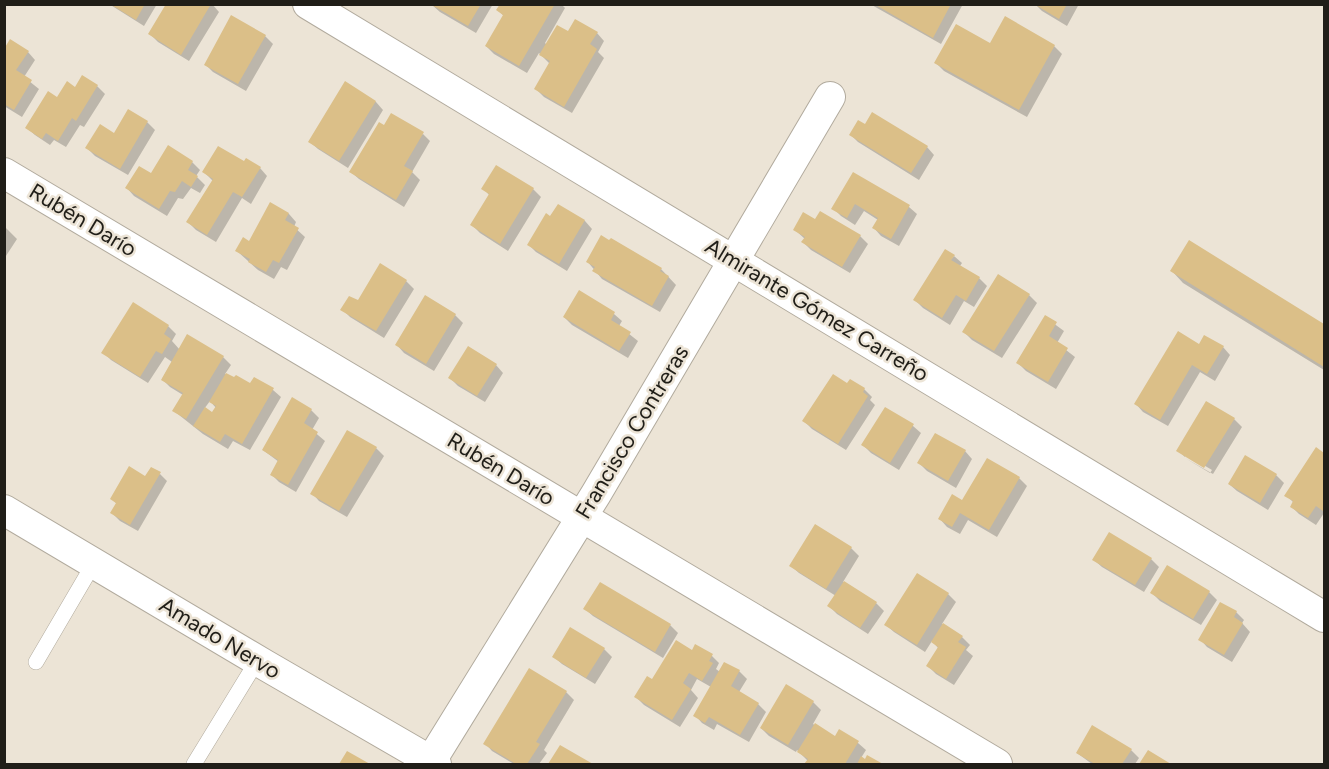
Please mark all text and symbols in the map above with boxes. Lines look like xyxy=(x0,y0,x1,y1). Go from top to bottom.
street label: Rubén Darío xyxy=(24,177,142,263)
street label: Almirante Gómez Carreño xyxy=(700,233,934,387)
street label: Francisco Contreras xyxy=(570,340,694,524)
street label: Rubén Darío xyxy=(442,426,560,512)
street label: Amado Nervo xyxy=(155,591,285,685)

